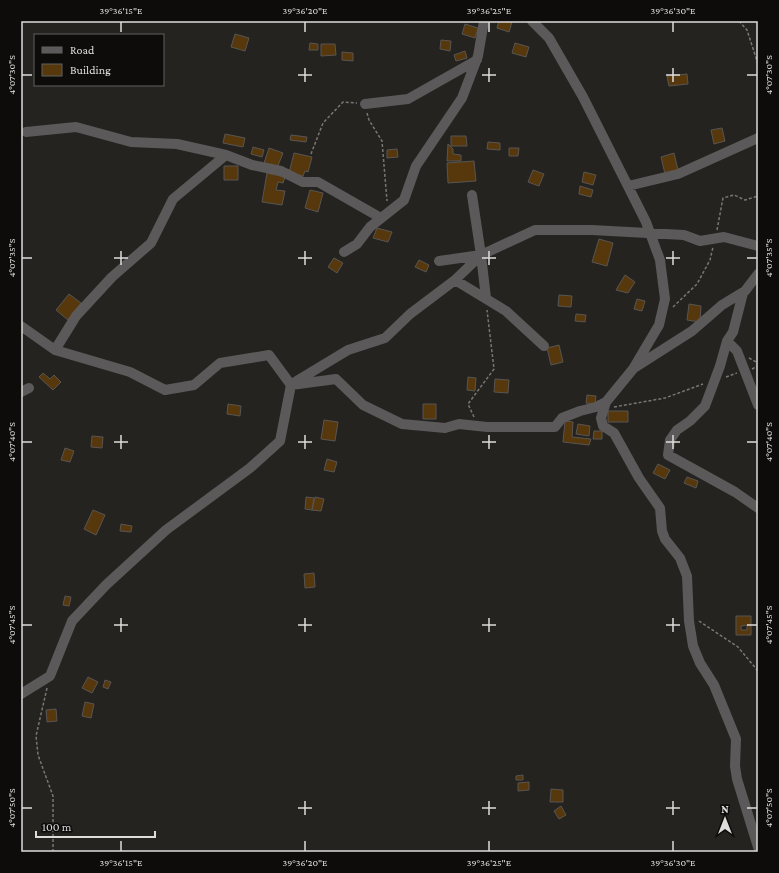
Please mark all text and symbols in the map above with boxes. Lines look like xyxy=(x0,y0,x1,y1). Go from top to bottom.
text: 39°36'15"E xyxy=(100,5,143,16)
text: 39°36'20"E xyxy=(282,5,328,16)
text: 39°36'25"E xyxy=(467,5,512,16)
text: 39°36'30"E xyxy=(651,5,696,16)
legend xyxy=(34,34,164,86)
text: Road xyxy=(70,43,95,57)
text: 4°07'30"S xyxy=(6,55,17,95)
text: 4°07'30"S xyxy=(763,55,774,95)
text: Building xyxy=(70,63,111,77)
text: 4°07'35"S xyxy=(6,238,17,277)
text: 4°07'35"S xyxy=(763,238,774,277)
text: 4°07'40"S xyxy=(6,422,17,462)
text: 4°07'40"S xyxy=(763,422,774,462)
text: 4°07'45"S xyxy=(6,605,17,644)
text: 4°07'45"S xyxy=(763,605,774,644)
text: 4°07'50"S xyxy=(6,788,17,828)
text: 4°07'50"S xyxy=(763,788,774,828)
north arrow xyxy=(705,799,745,839)
text: N xyxy=(721,803,729,815)
scale bar xyxy=(36,813,155,839)
text: 100 m xyxy=(42,820,72,834)
text: 39°36'15"E xyxy=(100,857,143,868)
text: 39°36'20"E xyxy=(282,857,328,868)
text: 39°36'25"E xyxy=(467,857,512,868)
text: 39°36'30"E xyxy=(651,857,696,868)

